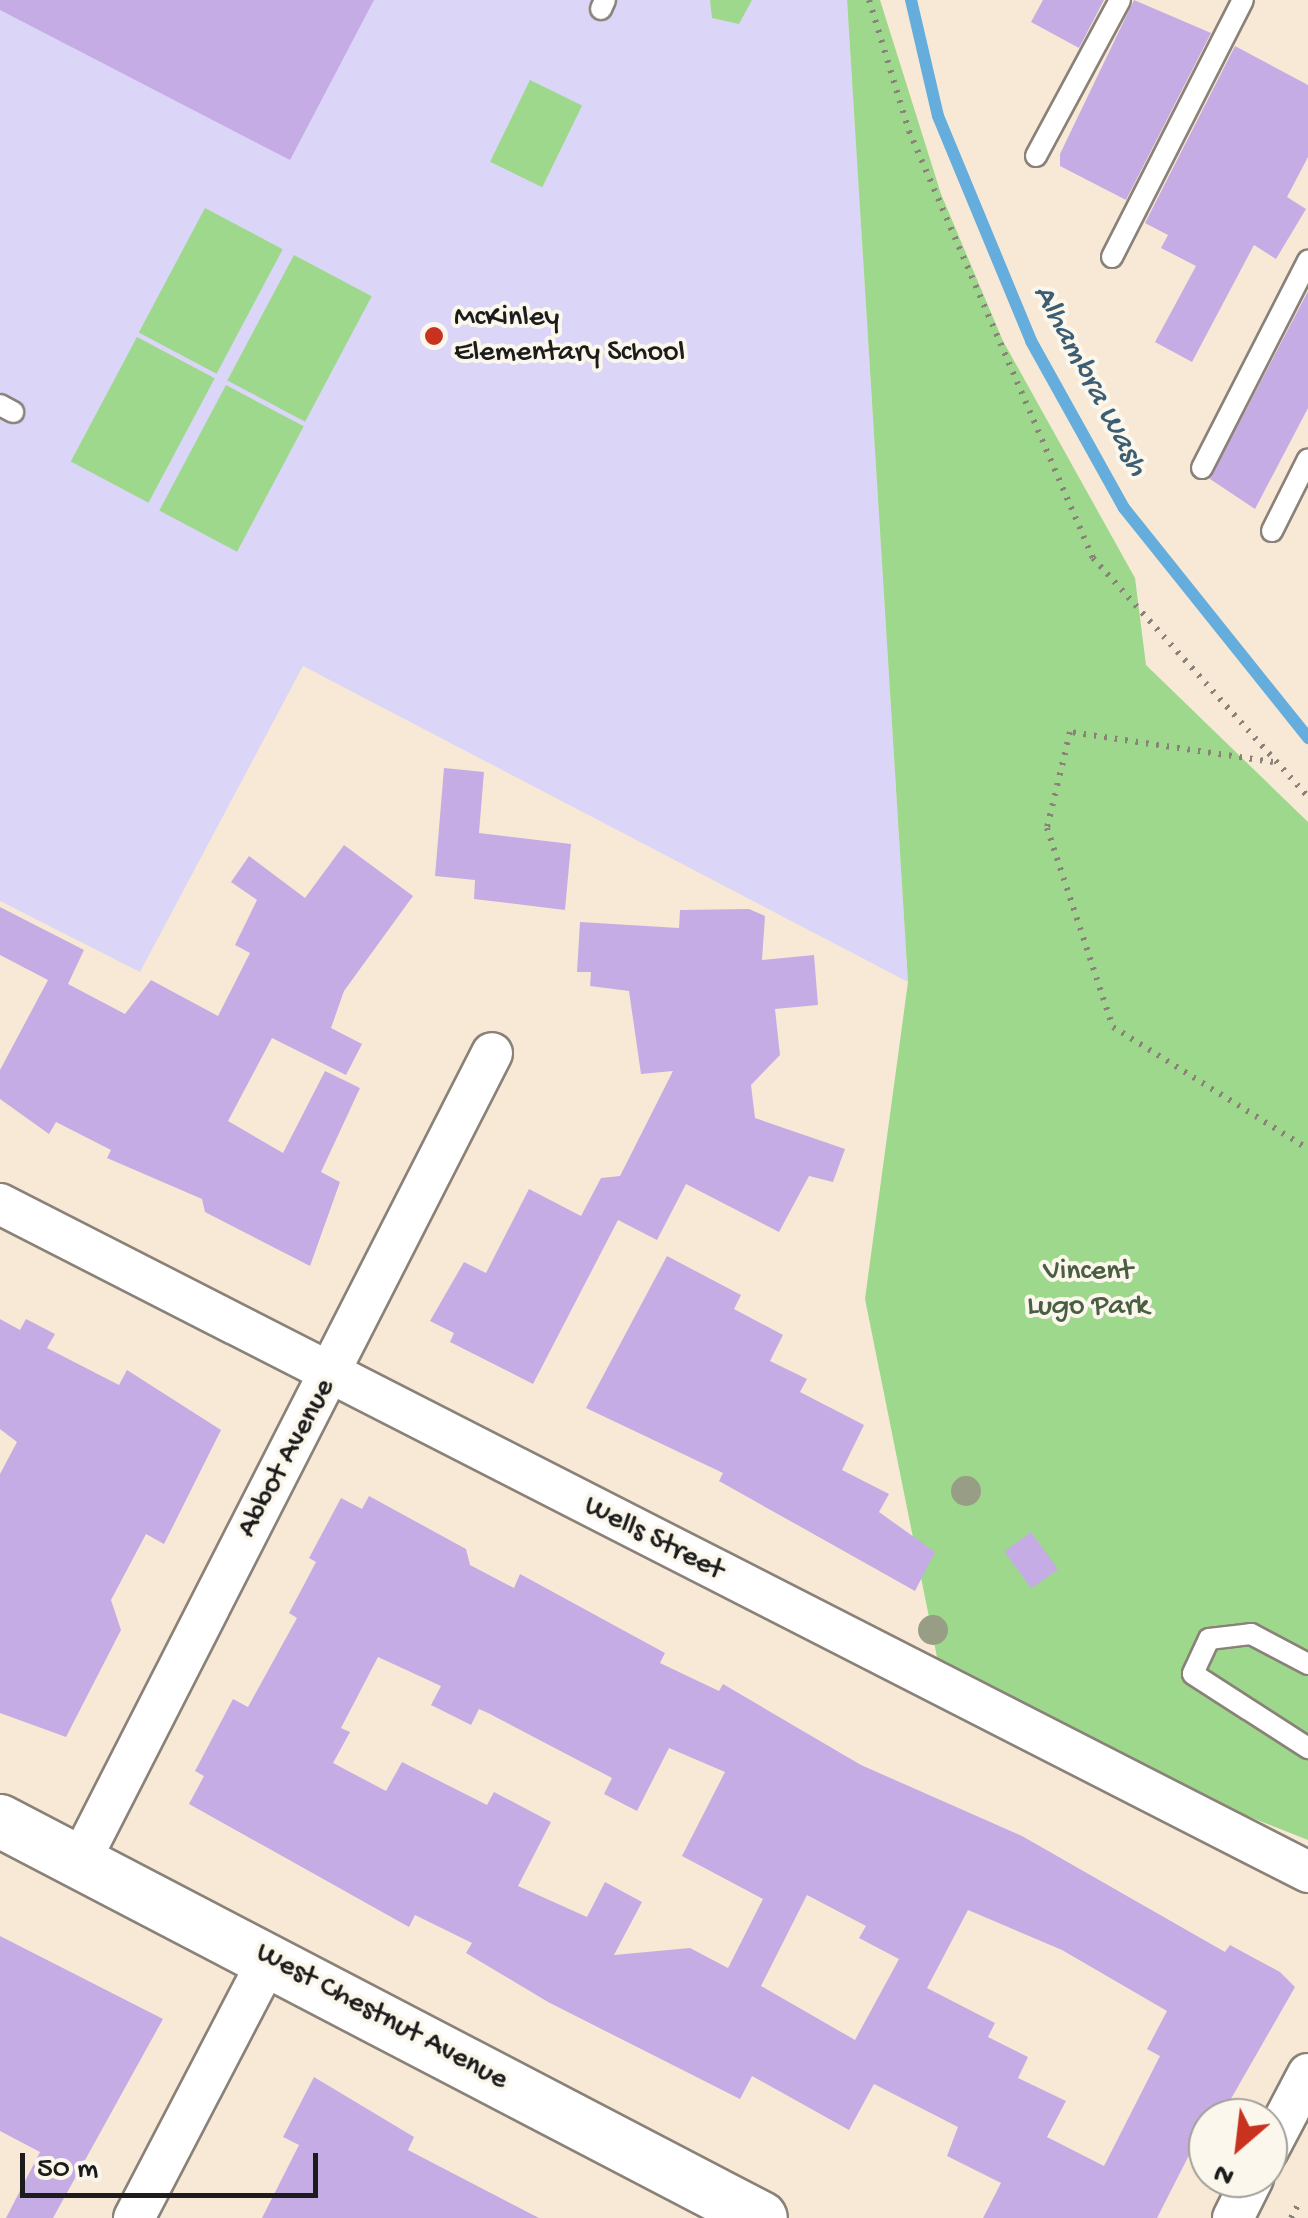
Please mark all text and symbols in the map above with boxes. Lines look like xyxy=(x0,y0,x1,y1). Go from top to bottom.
water label: Alhambra Wash xyxy=(1022,279,1156,483)
place label: McKinley Elementary School xyxy=(454,301,685,372)
marker: McKinley Elementary School xyxy=(423,325,445,347)
park label: Vincent Lugo Park xyxy=(1027,1255,1149,1326)
street label: Abbot Avenue xyxy=(231,1374,345,1544)
street label: Wells Street xyxy=(577,1489,729,1591)
street label: West Chestnut Avenue xyxy=(249,1936,513,2100)
north arrow xyxy=(1188,2098,1288,2198)
scale bar xyxy=(25,2133,322,2195)
text: 50 m xyxy=(37,2153,98,2188)
text: N xyxy=(1209,2154,1240,2192)

